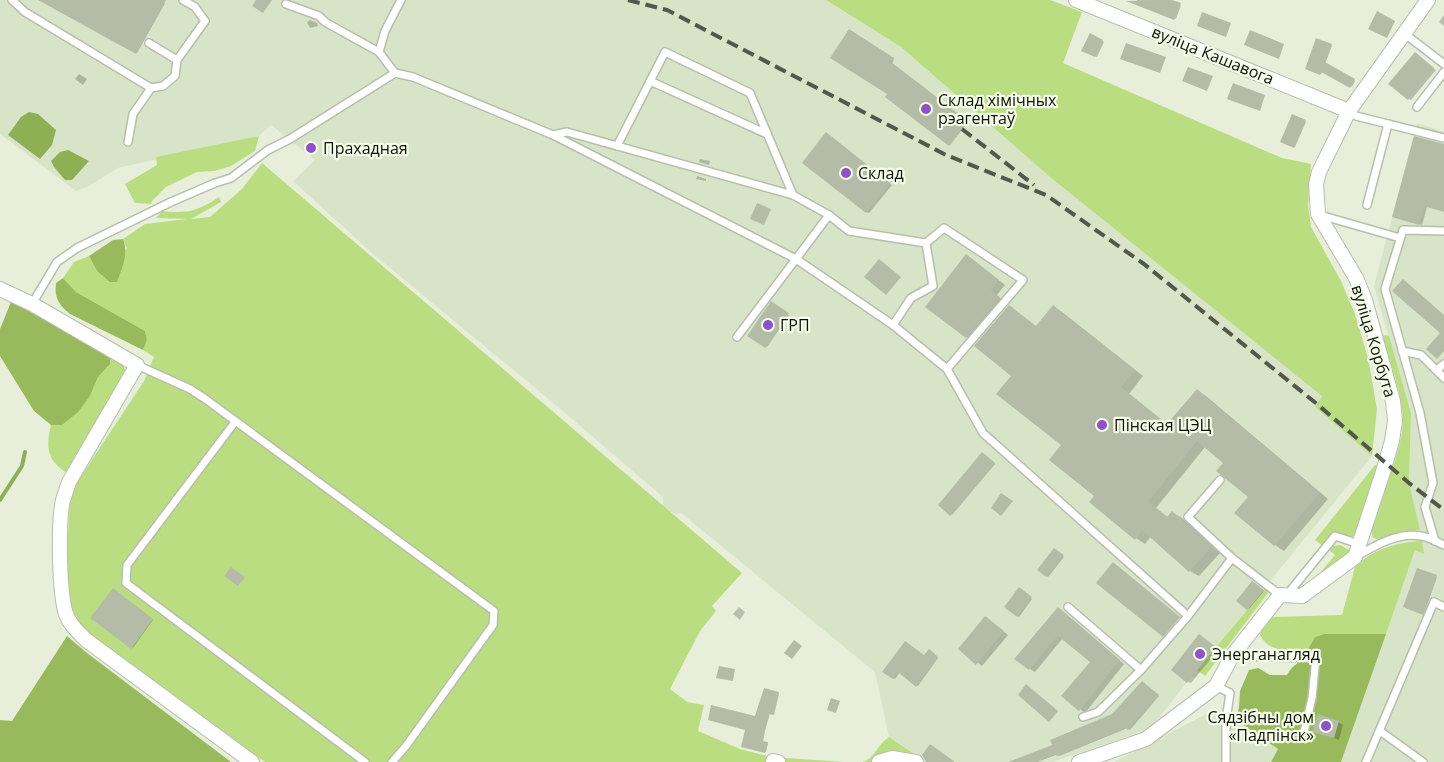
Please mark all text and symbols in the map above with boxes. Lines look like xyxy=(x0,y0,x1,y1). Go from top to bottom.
street label: вуліца Кашавога xyxy=(1149,20,1277,90)
place label: Склад хімічных рэагентаў xyxy=(938,89,1057,129)
marker: Склад хімічных рэагентаў xyxy=(919,102,933,116)
place label: Прахадная xyxy=(323,137,408,159)
marker: Прахадная xyxy=(304,141,318,155)
place label: Склад xyxy=(858,162,904,184)
marker: Склад xyxy=(839,166,853,180)
street label: вуліца Корбута xyxy=(1346,282,1402,400)
place label: ГРП xyxy=(780,314,810,336)
marker: ГРП xyxy=(761,318,775,332)
place label: Пінская ЦЭЦ xyxy=(1114,414,1212,436)
marker: Пінская ЦЭЦ xyxy=(1095,418,1109,432)
place label: Энерганагляд xyxy=(1212,643,1320,665)
marker: Энерганагляд xyxy=(1193,647,1207,661)
place label: Сядзібны дом «Падпінск» xyxy=(1207,706,1314,746)
marker: Сядзібны дом «Падпінск» xyxy=(1319,719,1333,733)

